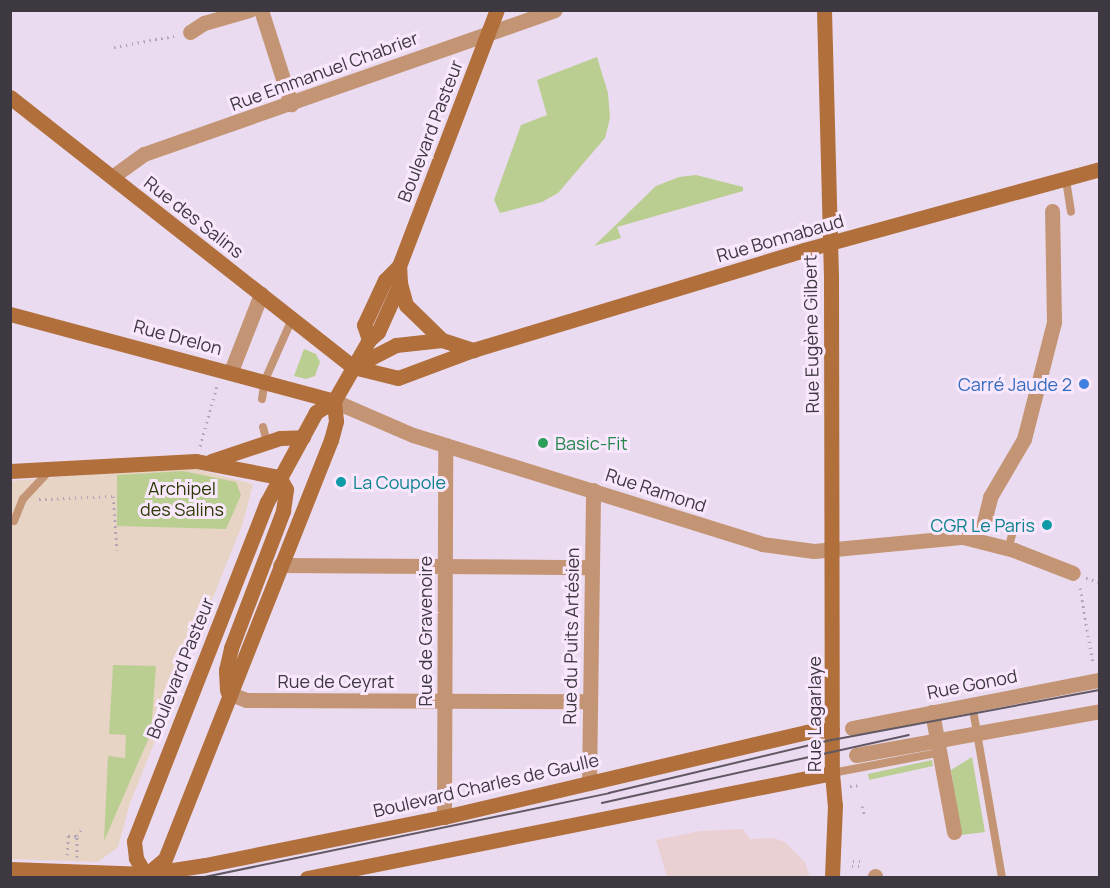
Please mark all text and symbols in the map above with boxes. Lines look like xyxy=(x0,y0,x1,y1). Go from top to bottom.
street label: Rue Emmanuel Chabrier xyxy=(227,27,421,115)
street label: Boulevard Pasteur xyxy=(393,57,467,205)
street label: Rue des Salins xyxy=(140,172,248,262)
street label: Rue Bonnabaud xyxy=(714,210,846,266)
street label: Rue Eugène Gilbert xyxy=(799,254,823,414)
street label: Rue Drelon xyxy=(131,315,225,359)
place label: Carré Jaude 2 xyxy=(958,373,1072,395)
marker: Carré Jaude 2 xyxy=(1077,377,1091,391)
place label: Basic-Fit xyxy=(555,432,628,454)
marker: Basic-Fit xyxy=(536,436,550,450)
street label: Rue Ramond xyxy=(603,464,709,516)
place label: La Coupole xyxy=(353,471,446,493)
marker: La Coupole xyxy=(334,475,348,489)
park label: Archipel des Salins xyxy=(140,478,224,520)
place label: CGR Le Paris xyxy=(931,514,1035,536)
marker: CGR Le Paris xyxy=(1040,518,1054,532)
street label: Rue du Puits Artésien xyxy=(559,547,583,725)
street label: Rue de Gravenoire xyxy=(414,556,436,706)
street label: Boulevard Pasteur xyxy=(142,594,218,742)
street label: Rue Lagarlaye xyxy=(803,656,825,772)
street label: Rue Gonod xyxy=(925,665,1019,703)
street label: Rue de Ceyrat xyxy=(278,670,394,692)
street label: Boulevard Charles de Gaulle xyxy=(371,749,601,821)

